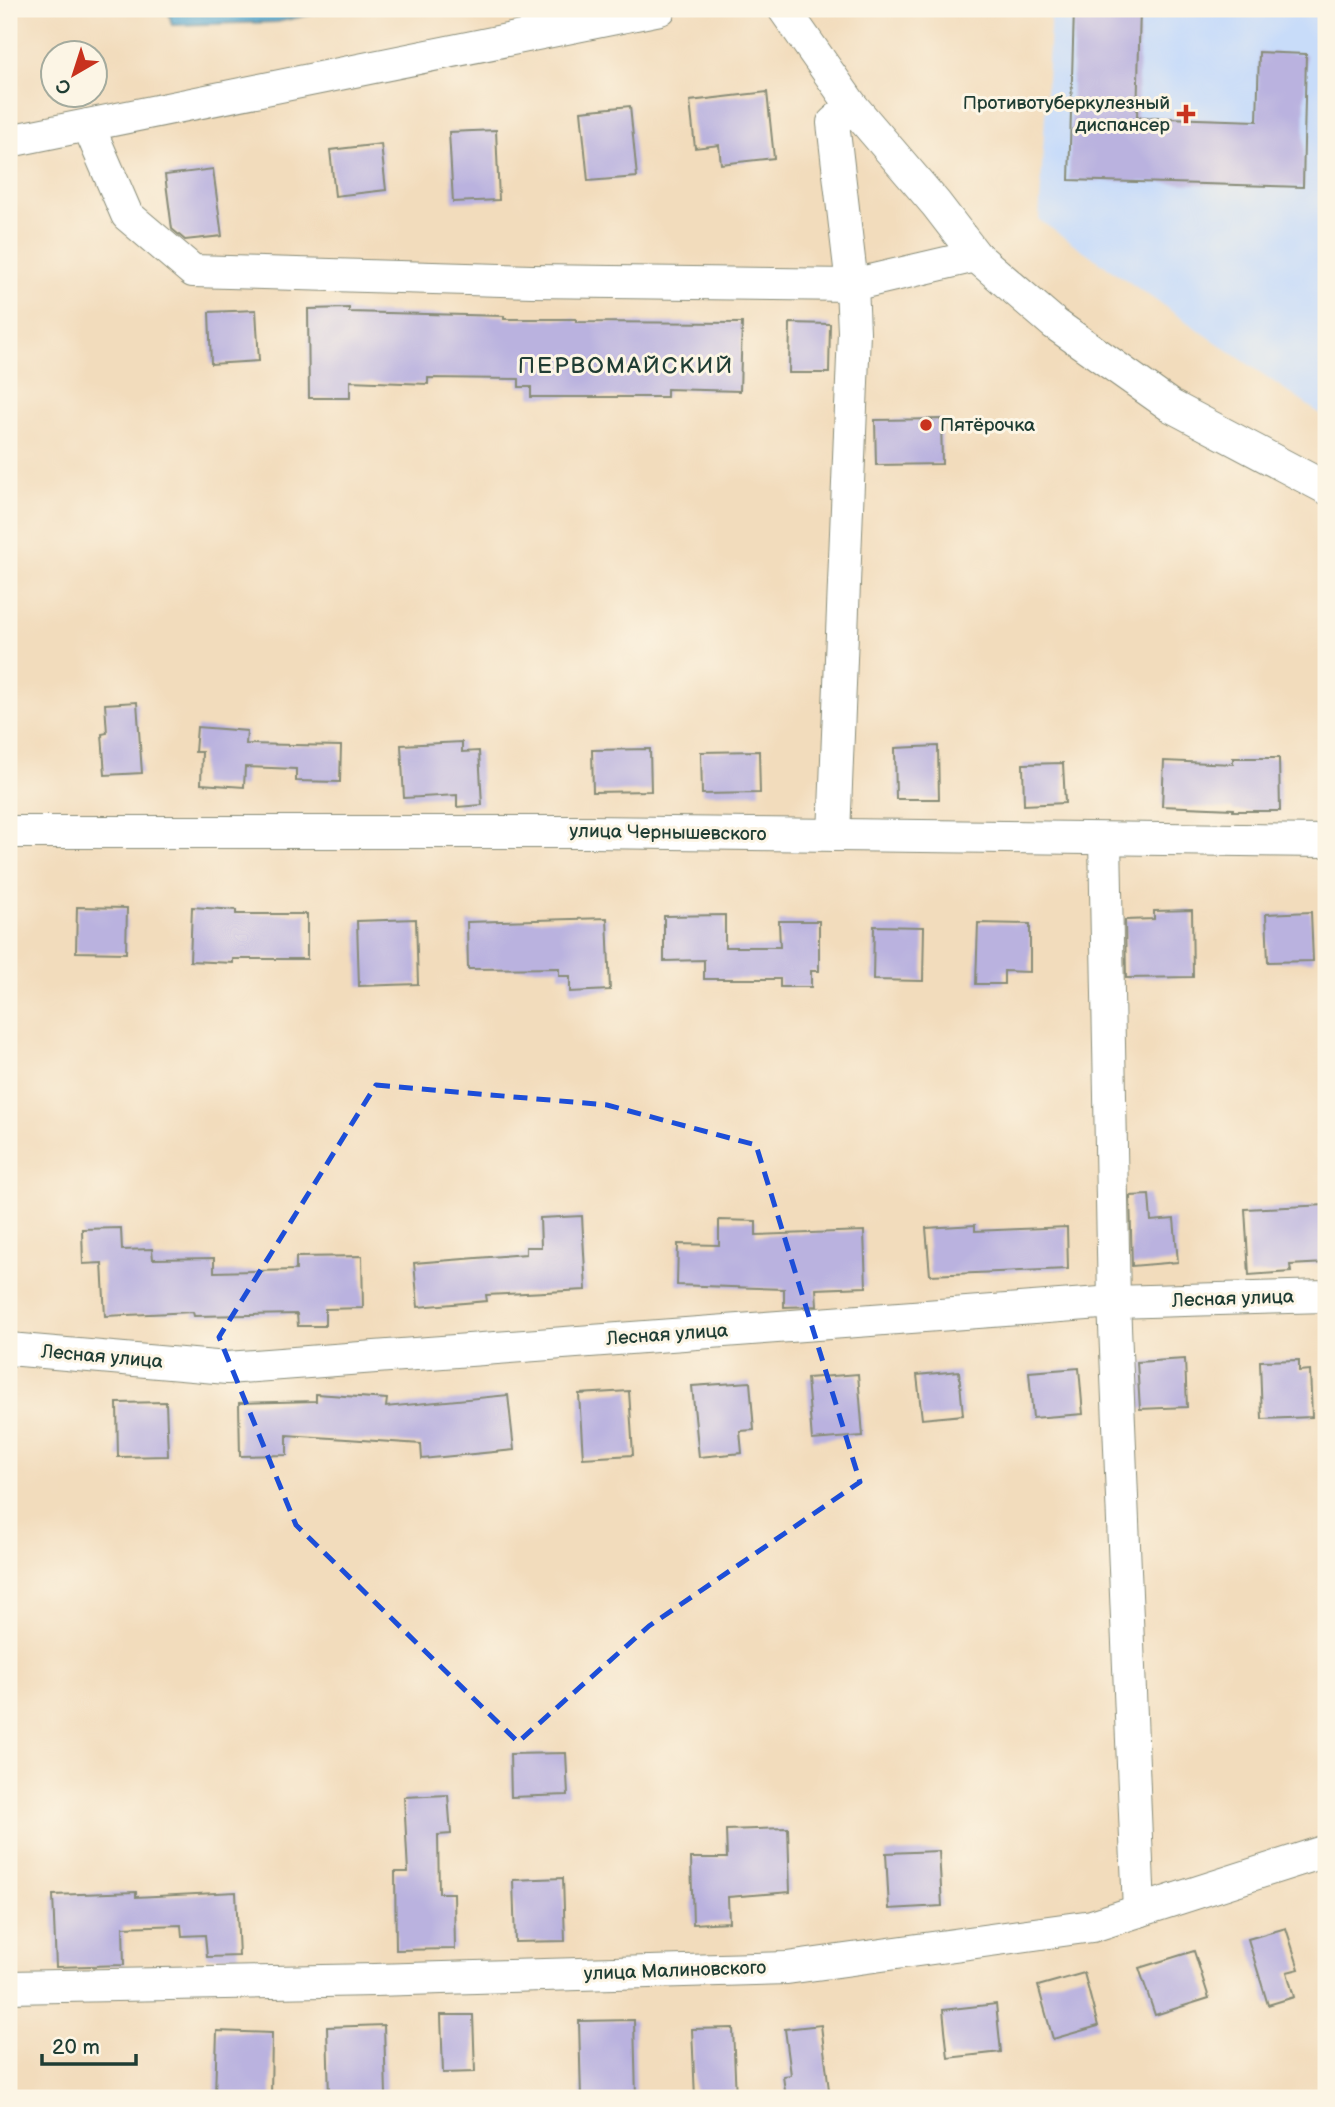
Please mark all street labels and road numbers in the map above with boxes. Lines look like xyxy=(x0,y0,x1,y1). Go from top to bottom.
street label: улица Чернышевского xyxy=(569,820,767,846)
street label: Лесная улица xyxy=(1171,1285,1294,1313)
street label: Лесная улица xyxy=(604,1319,729,1351)
street label: Лесная улица xyxy=(39,1340,164,1374)
street label: улица Малиновского xyxy=(583,1956,767,1986)

